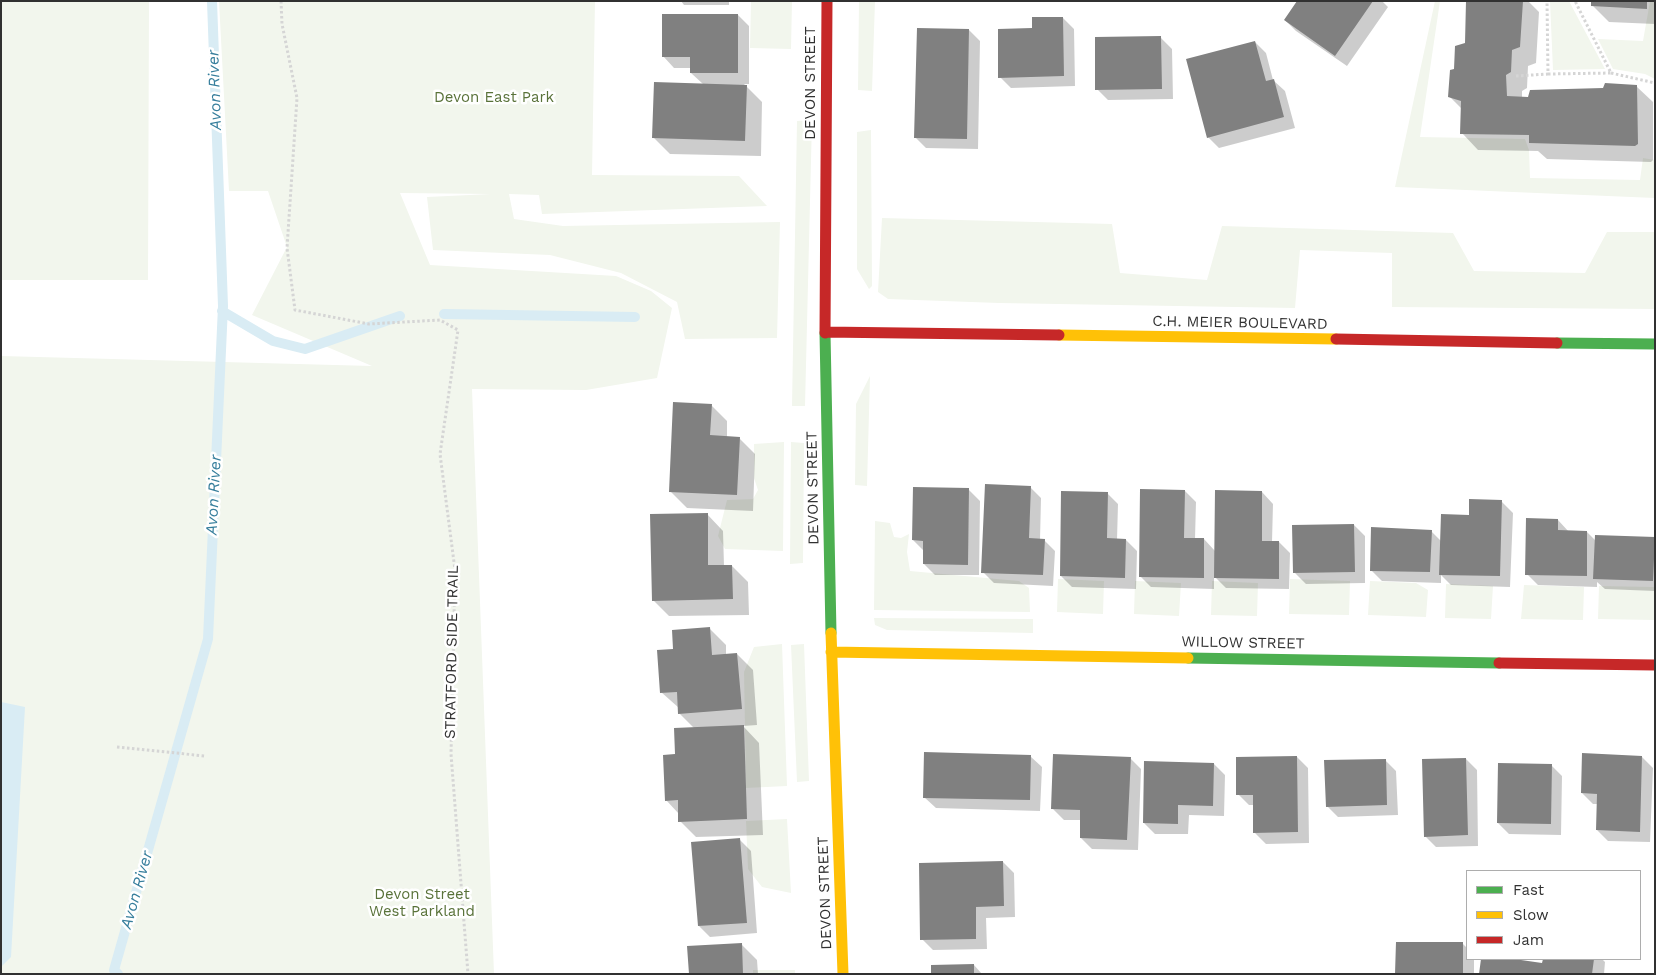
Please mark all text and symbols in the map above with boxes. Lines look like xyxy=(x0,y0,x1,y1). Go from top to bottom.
street label: DEVON STREET xyxy=(802,26,820,140)
water label: Avon River xyxy=(204,50,226,130)
park label: Devon East Park xyxy=(434,89,554,107)
street label: C.H. MEIER BOULEVARD xyxy=(1152,312,1328,334)
street label: DEVON STREET xyxy=(803,431,823,545)
water label: Avon River xyxy=(202,454,226,536)
street label: STRATFORD SIDE TRAIL xyxy=(441,565,463,739)
street label: WILLOW STREET xyxy=(1181,633,1305,653)
street label: DEVON STREET xyxy=(814,836,836,950)
water label: Avon River xyxy=(117,849,157,931)
legend xyxy=(1466,870,1641,960)
text: Fast xyxy=(1513,881,1544,899)
park label: Devon Street West Parkland xyxy=(369,886,475,921)
text: Slow xyxy=(1513,906,1549,924)
text: Jam xyxy=(1513,931,1544,949)

